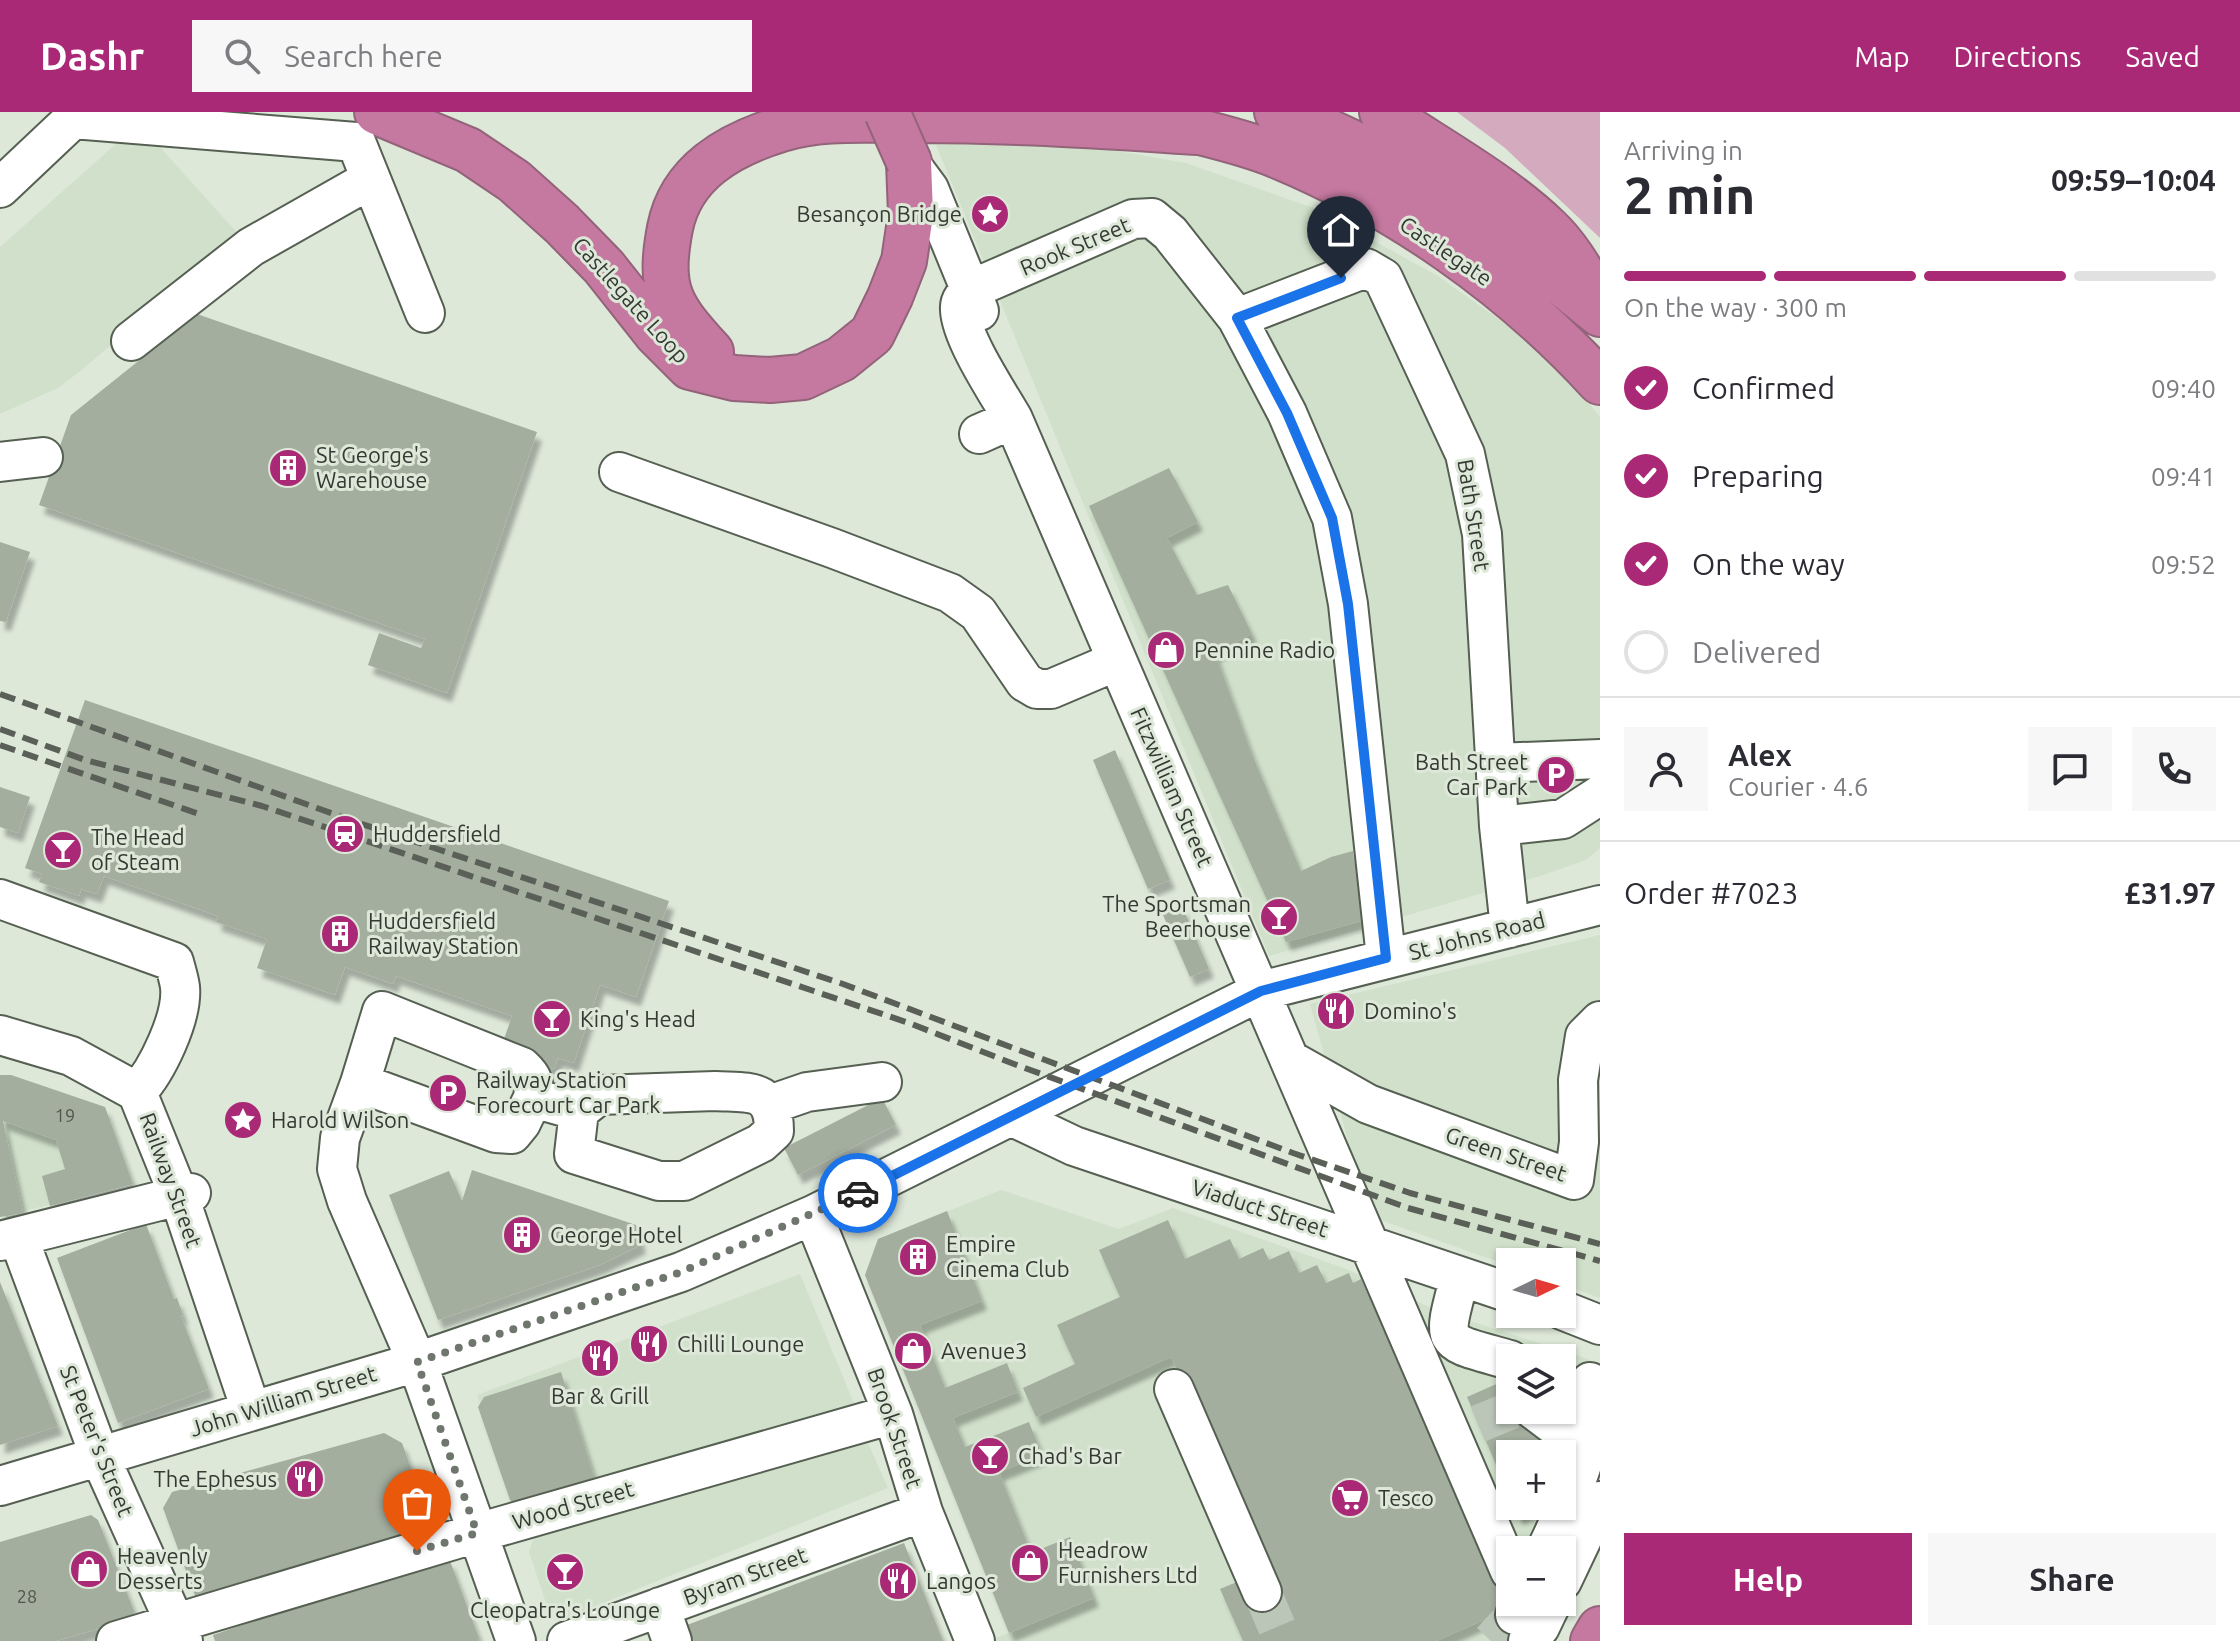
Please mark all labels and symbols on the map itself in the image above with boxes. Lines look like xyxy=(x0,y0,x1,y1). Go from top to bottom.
place icon: Besançon Bridge xyxy=(969,193,1011,235)
pin xyxy=(1307,196,1375,278)
place label: Besançon Bridge xyxy=(797,201,962,226)
street label: Rook Street xyxy=(1016,211,1134,280)
street label: Castlegate xyxy=(1396,211,1497,290)
street label: Castlegate Loop xyxy=(568,232,694,368)
place label: St George's Warehouse xyxy=(316,442,429,492)
building icon: St George's Warehouse xyxy=(267,447,309,489)
street label: Bath Street xyxy=(1453,457,1496,573)
shop icon: Pennine Radio xyxy=(1145,629,1187,671)
place label: Pennine Radio xyxy=(1194,637,1335,662)
street label: Fitzwilliam Street xyxy=(1126,703,1219,871)
place label: Bath Street Car Park xyxy=(1415,749,1528,799)
parking icon: Bath Street Car Park xyxy=(1535,754,1577,796)
station icon: Huddersfield xyxy=(324,813,366,855)
place label: Huddersfield xyxy=(373,821,501,846)
place label: The Head of Steam xyxy=(91,824,185,874)
bar icon: The Head of Steam xyxy=(42,829,84,871)
place label: The Sportsman Beerhouse xyxy=(1102,891,1251,941)
bar icon: The Sportsman Beerhouse xyxy=(1258,896,1300,938)
street label: St Johns Road xyxy=(1406,907,1547,964)
place label: Huddersfield Railway Station xyxy=(368,908,519,958)
building icon: Huddersfield Railway Station xyxy=(319,913,361,955)
restaurant icon: Domino's xyxy=(1315,990,1357,1032)
bar icon: King's Head xyxy=(531,998,573,1040)
place label: Domino's xyxy=(1364,998,1457,1023)
place label: King's Head xyxy=(580,1006,696,1031)
place label: Railway Station Forecourt Car Park xyxy=(476,1067,660,1117)
parking icon: Railway Station Forecourt Car Park xyxy=(427,1072,469,1114)
place icon: Harold Wilson xyxy=(222,1099,264,1141)
house number: 19 xyxy=(55,1105,75,1125)
place label: Harold Wilson xyxy=(271,1107,409,1132)
street label: Railway Street xyxy=(136,1109,208,1251)
street label: Green Street xyxy=(1442,1121,1570,1186)
courier xyxy=(818,1153,898,1233)
street label: Viaduct Street xyxy=(1189,1174,1332,1241)
building icon: George Hotel xyxy=(501,1214,543,1256)
place label: George Hotel xyxy=(550,1222,683,1247)
place label: Empire Cinema Club xyxy=(946,1231,1070,1281)
building icon: Empire Cinema Club xyxy=(897,1236,939,1278)
north arrow xyxy=(1496,1248,1576,1328)
restaurant icon: Chilli Lounge xyxy=(628,1323,670,1365)
shop icon: Avenue3 xyxy=(892,1330,934,1372)
place label: Chilli Lounge xyxy=(677,1331,804,1356)
restaurant icon: Bar & Grill xyxy=(579,1337,621,1379)
place label: Avenue3 xyxy=(941,1338,1028,1363)
street label: John William Street xyxy=(187,1360,379,1441)
street label: St Peter's Street xyxy=(56,1362,139,1520)
street label: Brook Street xyxy=(863,1364,928,1492)
place label: Bar & Grill xyxy=(551,1383,649,1408)
bar icon: Chad's Bar xyxy=(969,1435,1011,1477)
place label: Chad's Bar xyxy=(1018,1443,1122,1468)
restaurant icon: The Ephesus xyxy=(284,1458,326,1500)
place label: The Ephesus xyxy=(153,1466,277,1491)
pin xyxy=(383,1469,451,1551)
street label: Wood Street xyxy=(509,1475,637,1534)
supermarket icon: Tesco xyxy=(1329,1477,1371,1519)
place label: Tesco xyxy=(1378,1485,1434,1510)
place label: Headrow Furnishers Ltd xyxy=(1058,1537,1198,1587)
street label: Byram Street xyxy=(680,1541,810,1609)
shop icon: Headrow Furnishers Ltd xyxy=(1009,1542,1051,1584)
place label: Heavenly Desserts xyxy=(117,1543,208,1593)
shop icon: Heavenly Desserts xyxy=(68,1548,110,1590)
bar icon: Cleopatra's Lounge xyxy=(544,1551,586,1593)
restaurant icon: Langos xyxy=(877,1560,919,1602)
place label: Langos xyxy=(926,1568,996,1593)
house number: 28 xyxy=(17,1586,37,1606)
place label: Cleopatra's Lounge xyxy=(470,1597,660,1622)

